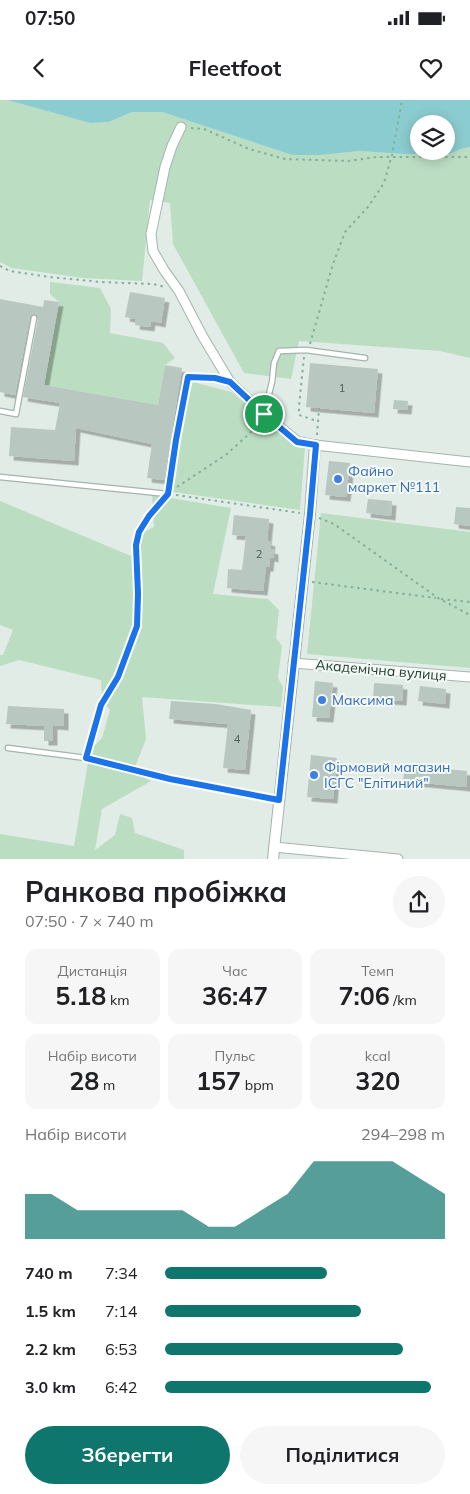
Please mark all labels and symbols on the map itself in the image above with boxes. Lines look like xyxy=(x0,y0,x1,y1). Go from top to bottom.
house number: 1 xyxy=(339,381,345,395)
pin xyxy=(243,393,285,435)
place label: Файно маркет №111 xyxy=(348,462,440,496)
marker: Файно маркет №111 xyxy=(332,473,344,485)
house number: 2 xyxy=(256,547,263,561)
street label: Академічна вулиця xyxy=(315,655,447,685)
place label: Максима xyxy=(332,691,393,709)
marker: Максима xyxy=(316,694,328,706)
house number: 4 xyxy=(234,732,241,746)
place label: Фірмовий магазин ІСГС "Елітиний" xyxy=(324,758,450,792)
marker: Фірмовий магазин ІСГС "Елітиний" xyxy=(308,769,320,781)

